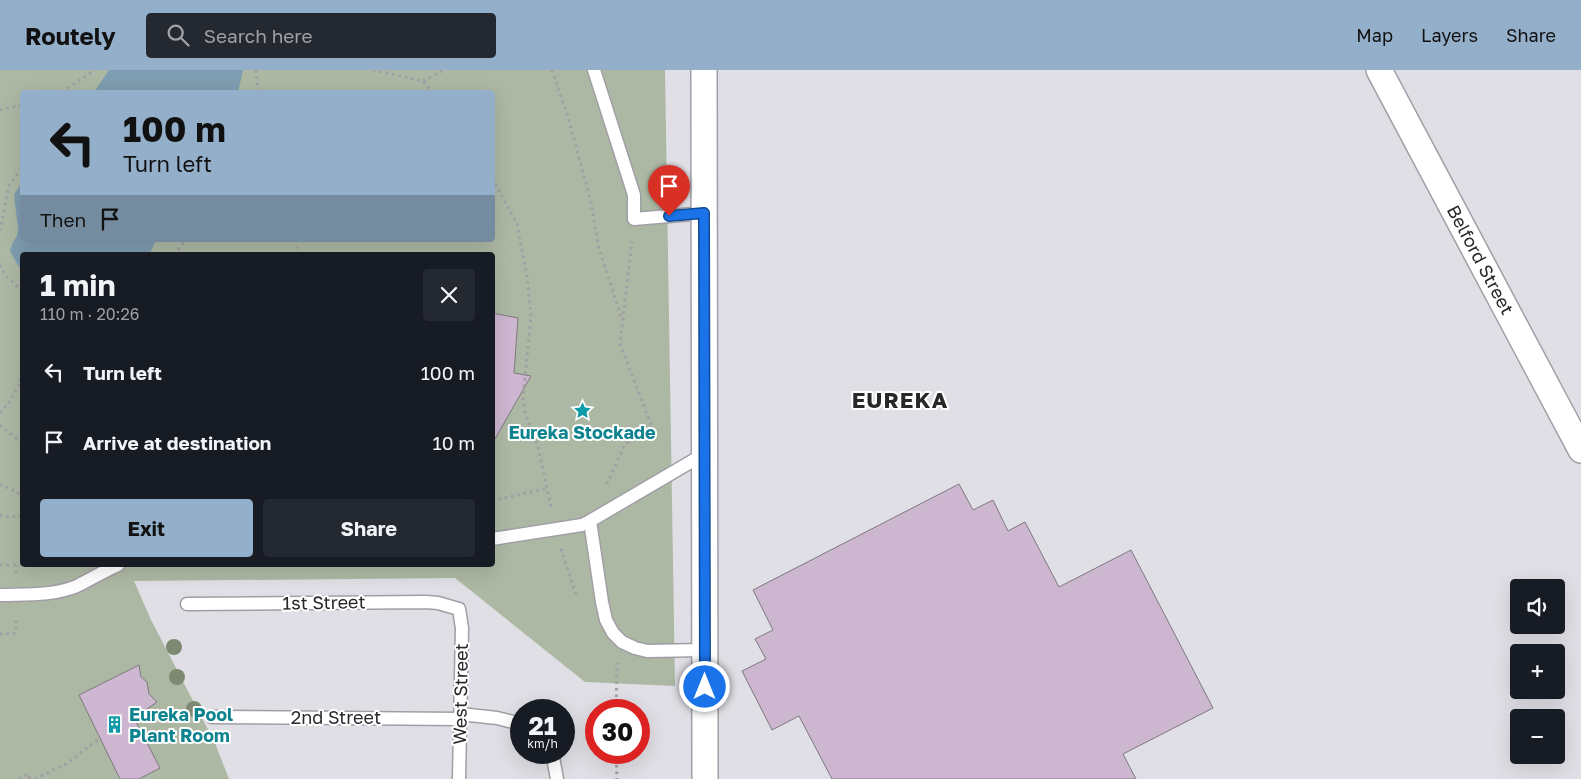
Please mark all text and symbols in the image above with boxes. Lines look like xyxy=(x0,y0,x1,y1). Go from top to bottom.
search box xyxy=(146,13,496,58)
text: Routely xyxy=(25,21,116,50)
icon: search xyxy=(164,21,192,49)
text: Search here xyxy=(204,24,313,47)
text: Map xyxy=(1356,24,1393,46)
text: Layers xyxy=(1421,24,1478,46)
text: Share xyxy=(1506,24,1556,46)
text: 100 m xyxy=(123,108,226,150)
icon: left xyxy=(40,110,105,175)
text: Turn left xyxy=(123,150,212,177)
pin xyxy=(648,165,690,216)
icon: arrive xyxy=(655,172,683,200)
street label: Belford Street xyxy=(1443,201,1519,318)
icon: arrive xyxy=(96,205,124,233)
text: Then xyxy=(40,208,86,231)
text: 1 min xyxy=(40,267,116,303)
button: close xyxy=(423,269,475,321)
text: 110 m · 20:26 xyxy=(40,304,139,324)
icon: left xyxy=(40,358,68,386)
text: Turn left xyxy=(83,361,162,384)
text: 100 m xyxy=(421,361,475,384)
district label: EUREKA xyxy=(852,386,948,413)
place icon: Eureka Stockade xyxy=(572,400,592,420)
place label: Eureka Stockade xyxy=(508,421,656,443)
icon: arrive xyxy=(40,428,68,456)
text: Arrive at destination xyxy=(83,431,271,454)
text: 10 m xyxy=(432,431,475,454)
button: Exit xyxy=(40,499,253,557)
button: Share xyxy=(263,499,475,557)
map controls xyxy=(1510,579,1565,764)
button: sound xyxy=(1510,579,1565,634)
street label: 1st Street xyxy=(282,590,366,614)
street label: West Street xyxy=(448,643,472,745)
button: + xyxy=(1510,644,1565,699)
position arrow xyxy=(678,660,730,712)
speed limit sign: 30 xyxy=(585,699,650,764)
place label: Eureka Pool Plant Room xyxy=(129,703,233,746)
street label: 2nd Street xyxy=(291,706,381,728)
button: − xyxy=(1510,709,1565,764)
text: 21 xyxy=(528,710,557,741)
building icon: Eureka Pool Plant Room xyxy=(105,715,125,735)
text: km/h xyxy=(527,736,558,751)

